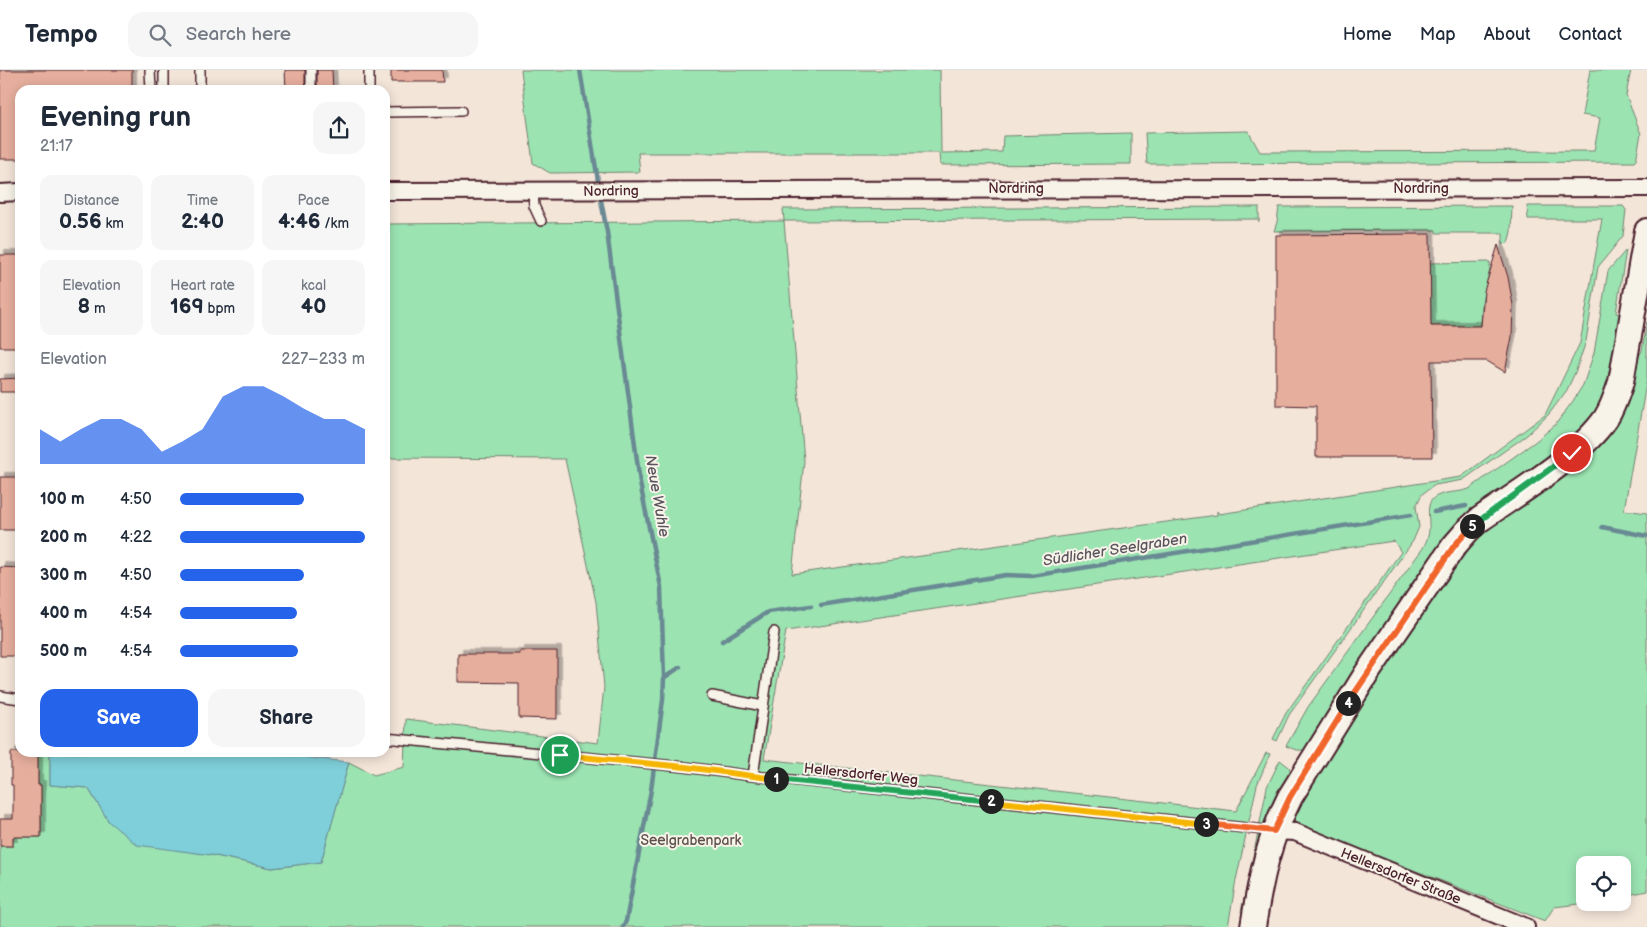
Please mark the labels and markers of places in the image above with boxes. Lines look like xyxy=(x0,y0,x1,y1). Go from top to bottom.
pin xyxy=(1551,432,1593,474)
pin: 5 xyxy=(1460,514,1484,538)
pin: 4 xyxy=(1336,690,1360,716)
pin xyxy=(539,734,581,776)
pin: 1 xyxy=(764,766,788,792)
pin: 2 xyxy=(978,788,1004,814)
pin: 3 xyxy=(1194,812,1218,836)

